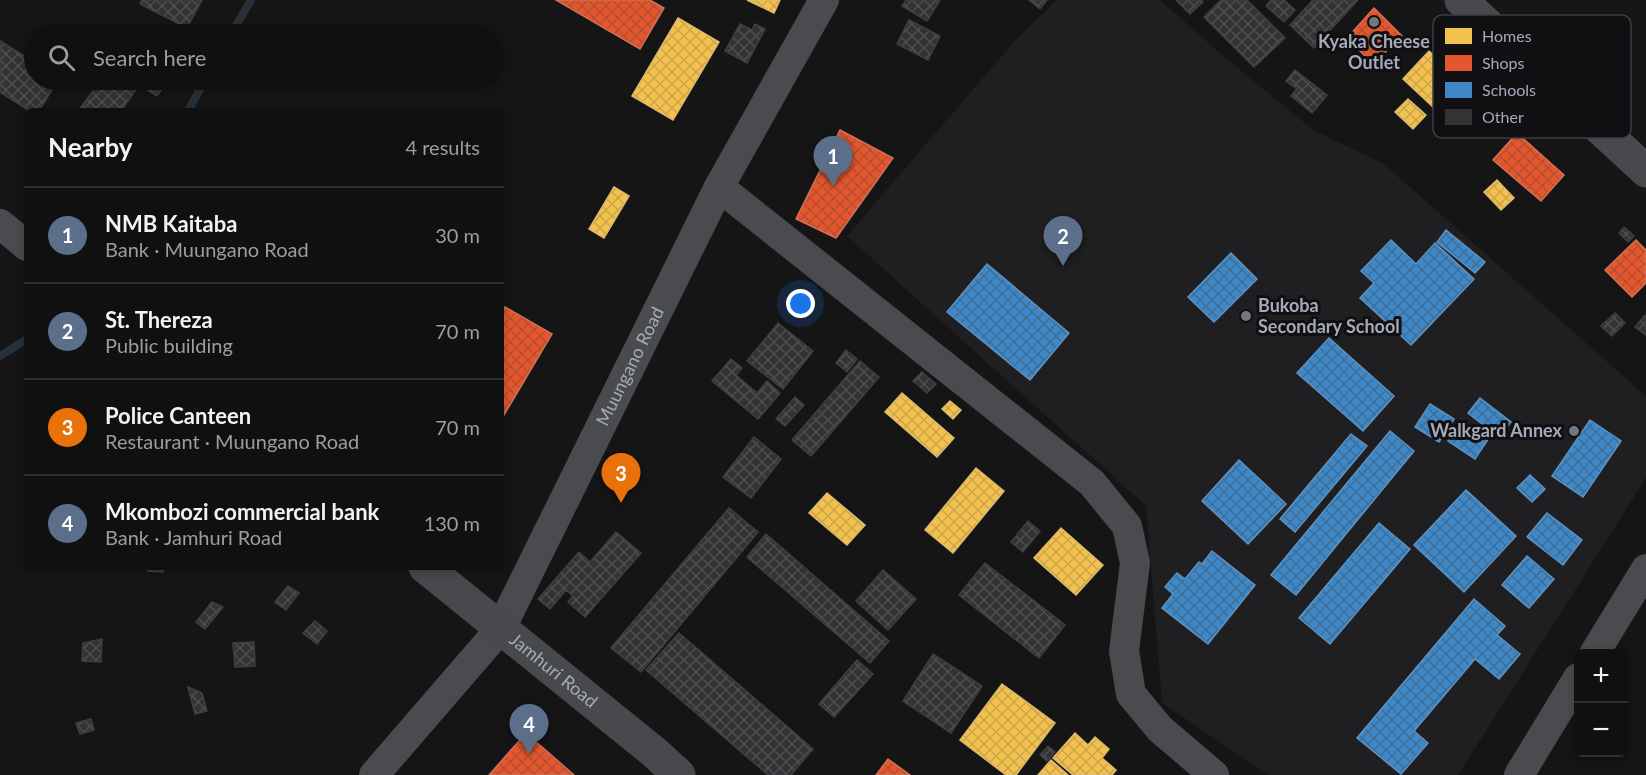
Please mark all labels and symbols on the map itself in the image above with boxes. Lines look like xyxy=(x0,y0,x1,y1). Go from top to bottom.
marker: Kyaka Cheese Outlet xyxy=(1367,15,1381,29)
legend xyxy=(1433,15,1631,138)
text: Homes xyxy=(1482,26,1532,45)
place label: Kyaka Cheese Outlet xyxy=(1318,30,1430,73)
text: Shops xyxy=(1482,53,1525,72)
text: Schools xyxy=(1482,80,1536,99)
text: Other xyxy=(1482,107,1524,126)
pin: 1 xyxy=(814,136,852,186)
pin: 2 xyxy=(1044,216,1082,266)
your location xyxy=(786,289,815,318)
place label: Bukoba Secondary School xyxy=(1258,294,1400,337)
street label: Muungano Road xyxy=(591,303,668,429)
marker: Bukoba Secondary School xyxy=(1239,309,1253,323)
place label: Walkgard Annex xyxy=(1430,419,1563,441)
marker: Walkgard Annex xyxy=(1567,424,1581,438)
pin: 3 xyxy=(602,454,640,503)
street label: Jamhuri Road xyxy=(506,628,602,712)
pin: 4 xyxy=(510,704,548,754)

